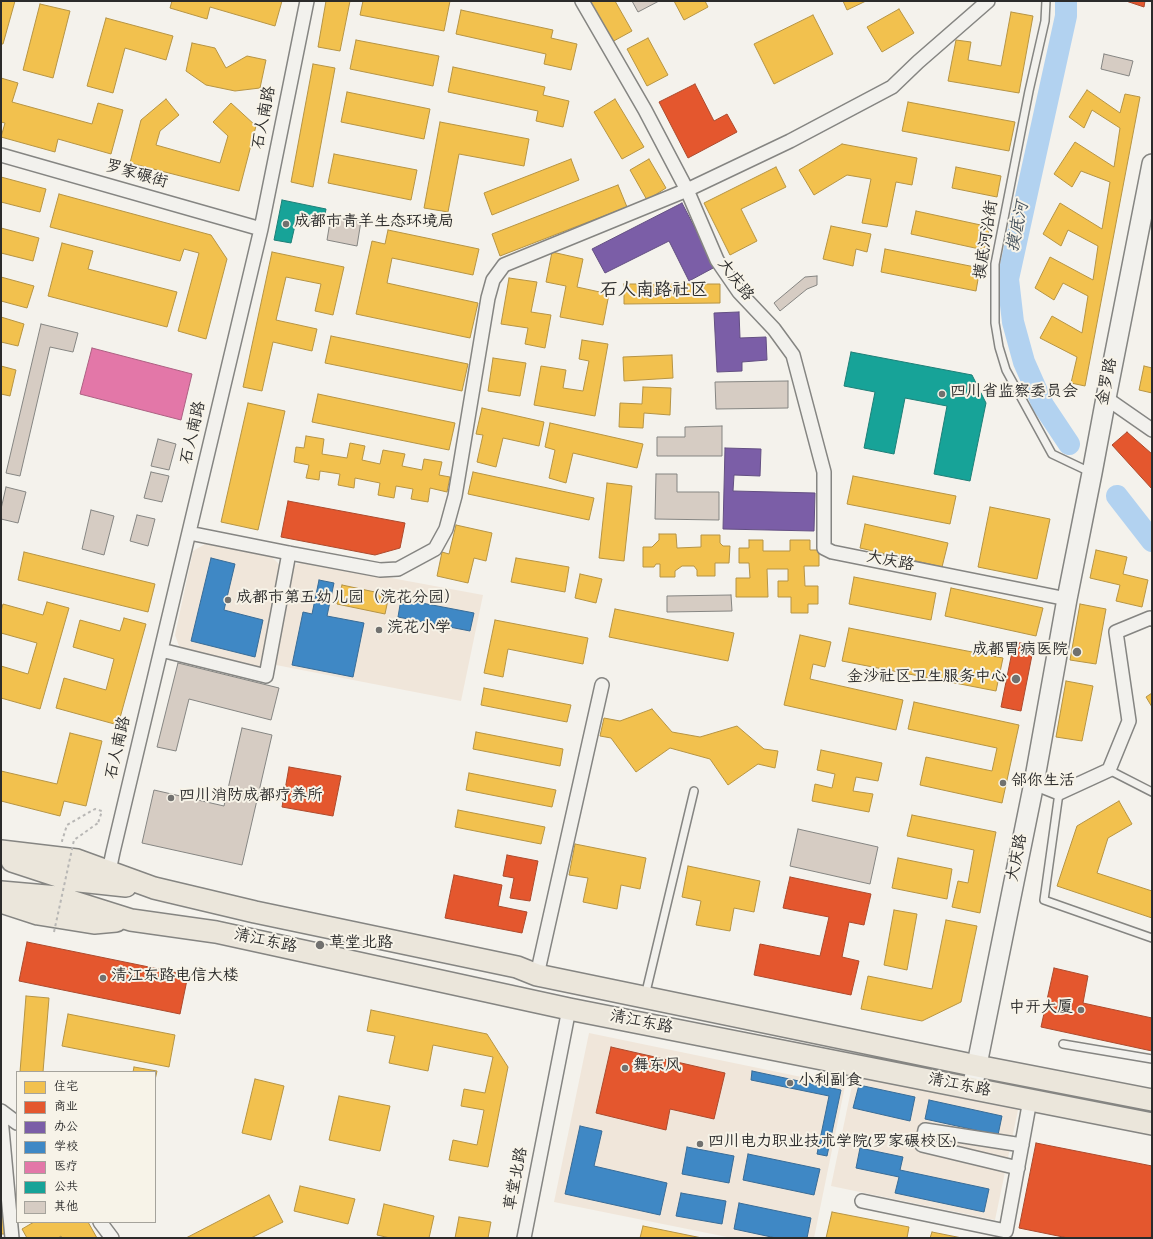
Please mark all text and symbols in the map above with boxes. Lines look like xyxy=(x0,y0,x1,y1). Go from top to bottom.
street label: 石人南路 xyxy=(250,85,282,151)
street label: 罗家碾街 xyxy=(103,158,169,194)
street label: 摸底河沿街 xyxy=(972,199,1004,281)
water label: 摸底河 xyxy=(1005,200,1035,254)
place label: 成都市青羊生态环境局 xyxy=(294,214,454,234)
marker: 成都市青羊生态环境局 xyxy=(281,219,291,229)
street label: 大庆路 xyxy=(712,256,756,306)
district label: 石人南路社区 xyxy=(600,282,708,304)
street label: 金罗路 xyxy=(1095,357,1123,407)
place label: 四川省监察委员会 xyxy=(950,384,1078,404)
marker: 四川省监察委员会 xyxy=(937,389,947,399)
street label: 石人南路 xyxy=(178,400,212,466)
street label: 大庆路 xyxy=(865,549,915,577)
place label: 成都市第五幼儿园（浣花分园） xyxy=(236,590,460,610)
marker: 成都市第五幼儿园（浣花分园） xyxy=(223,595,233,605)
place label: 浣花小学 xyxy=(387,620,451,640)
marker: 浣花小学 xyxy=(374,625,384,635)
place label: 成都胃病医院 xyxy=(972,642,1068,662)
marker: 成都胃病医院 xyxy=(1071,646,1083,658)
place label: 金沙社区卫生服务中心 xyxy=(847,669,1007,689)
marker: 金沙社区卫生服务中心 xyxy=(1010,673,1022,685)
street label: 石人南路 xyxy=(103,715,137,781)
place label: 邻你生活 xyxy=(1011,773,1075,793)
marker: 邻你生活 xyxy=(998,778,1008,788)
place label: 四川消防成都疗养所 xyxy=(179,788,323,808)
marker: 四川消防成都疗养所 xyxy=(166,793,176,803)
street label: 大庆路 xyxy=(1005,833,1033,883)
street label: 清江东路 xyxy=(232,927,298,959)
place label: 草堂北路 xyxy=(329,935,393,955)
marker: 草堂北路 xyxy=(314,939,326,951)
place label: 清江东路电信大楼 xyxy=(111,968,239,988)
marker: 清江东路电信大楼 xyxy=(98,973,108,983)
place label: 中开大厦 xyxy=(1009,1000,1073,1020)
marker: 中开大厦 xyxy=(1076,1005,1086,1015)
street label: 清江东路 xyxy=(608,1008,674,1040)
place label: 舞东风 xyxy=(633,1058,681,1078)
marker: 舞东风 xyxy=(620,1063,630,1073)
legend xyxy=(16,1071,156,1223)
street label: 清江东路 xyxy=(926,1071,992,1103)
place label: 小利副食 xyxy=(798,1073,862,1093)
marker: 小利副食 xyxy=(785,1078,795,1088)
text: 住宅 xyxy=(54,1079,78,1096)
text: 商业 xyxy=(54,1099,78,1116)
text: 办公 xyxy=(54,1119,78,1136)
place label: 四川电力职业技术学院(罗家碾校区) xyxy=(708,1134,956,1154)
text: 学校 xyxy=(54,1139,78,1156)
marker: 四川电力职业技术学院(罗家碾校区) xyxy=(695,1139,705,1149)
street label: 草堂北路 xyxy=(502,1146,534,1212)
text: 医疗 xyxy=(54,1159,78,1176)
text: 公共 xyxy=(54,1179,78,1196)
text: 其他 xyxy=(54,1199,78,1216)

